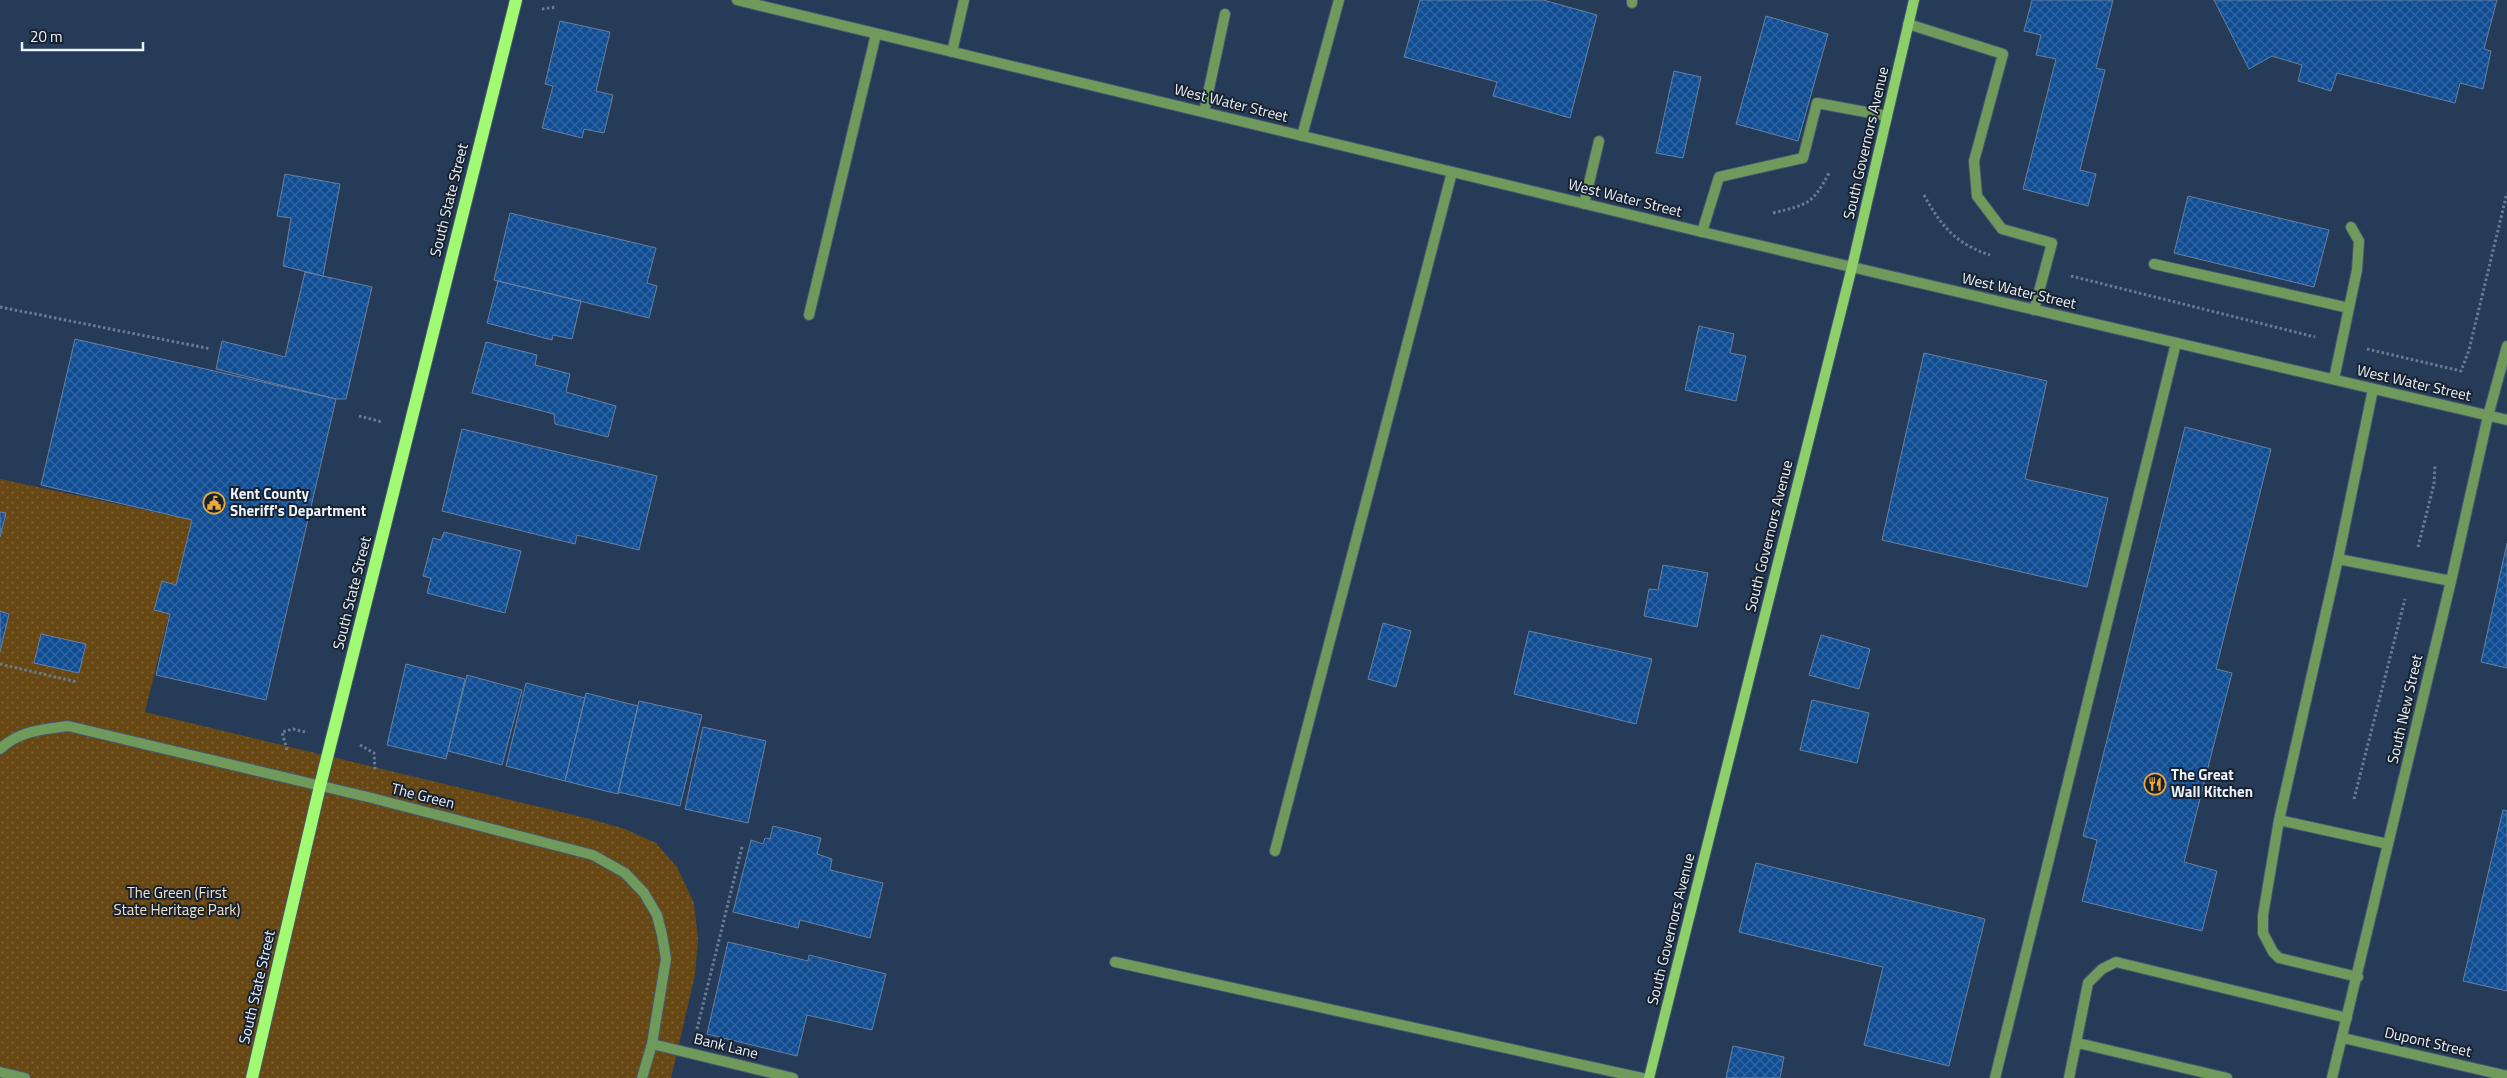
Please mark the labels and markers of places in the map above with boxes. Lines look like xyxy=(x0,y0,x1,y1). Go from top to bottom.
place label: Kent County Sheriff's Department xyxy=(230,482,367,522)
public building icon: Kent County Sheriff's Department xyxy=(202,491,226,515)
place label: The Great Wall Kitchen xyxy=(2171,763,2253,803)
restaurant icon: The Great Wall Kitchen xyxy=(2143,772,2167,796)

